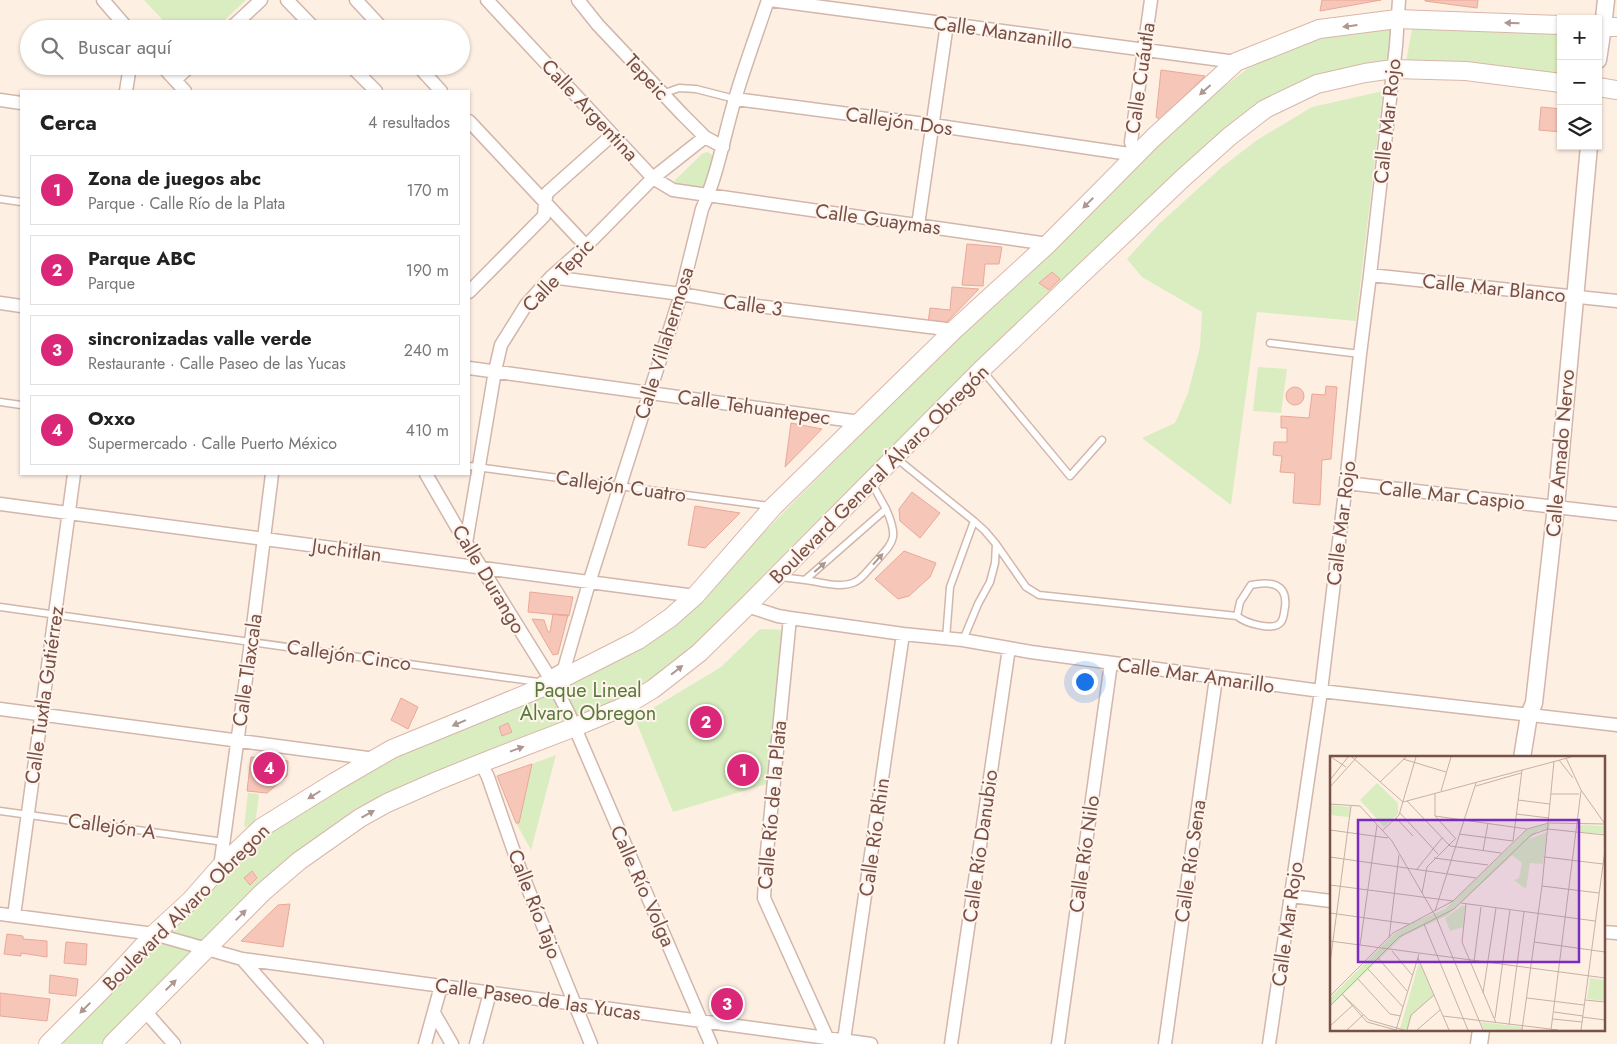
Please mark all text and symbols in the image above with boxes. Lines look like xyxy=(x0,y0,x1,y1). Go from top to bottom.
street label: Calle Manzanillo xyxy=(932,8,1074,57)
map controls xyxy=(1557,15,1602,150)
button: + xyxy=(1557,15,1602,60)
one-way arrow xyxy=(1504,19,1520,27)
search box xyxy=(20,20,470,75)
street label: Calle Cuáutla xyxy=(1118,20,1163,136)
one-way arrow xyxy=(1342,22,1358,30)
icon: search xyxy=(38,34,66,62)
text: Buscar aquí xyxy=(78,34,172,61)
street label: Tepeic xyxy=(618,48,676,107)
street label: Calle Argentina xyxy=(534,53,645,168)
street label: Calle Mar Rojo xyxy=(1367,57,1408,185)
button: − xyxy=(1557,60,1602,105)
one-way arrow xyxy=(1199,85,1212,96)
street label: Callejón Dos xyxy=(844,100,954,143)
button: layers xyxy=(1557,105,1602,150)
text: Cerca xyxy=(40,108,97,138)
text: 4 resultados xyxy=(368,111,450,134)
text: Zona de juegos abc xyxy=(88,165,261,192)
text: 1 xyxy=(53,179,61,202)
text: 170 m xyxy=(407,179,449,202)
text: Parque · Calle Río de la Plata xyxy=(88,192,285,215)
street label: Calle Guaymas xyxy=(813,196,943,243)
one-way arrow xyxy=(1083,197,1095,209)
street label: Calle Tepic xyxy=(516,232,601,319)
text: Parque ABC xyxy=(88,245,196,272)
text: 2 xyxy=(52,259,62,282)
text: 190 m xyxy=(406,259,449,282)
street label: Calle Villahermosa xyxy=(628,263,701,423)
street label: Calle Mar Blanco xyxy=(1421,267,1567,310)
text: Parque xyxy=(88,272,135,295)
street label: Calle 3 xyxy=(721,287,785,324)
text: sincronizadas valle verde xyxy=(88,325,312,352)
text: 3 xyxy=(52,339,62,362)
text: 240 m xyxy=(404,339,449,362)
text: Restaurante · Calle Paseo de las Yucas xyxy=(88,352,346,375)
street label: Boulevard General Álvaro Obregón xyxy=(763,358,996,591)
street label: Calle Amado Nervo xyxy=(1539,368,1582,538)
street label: Calle Tehuantepec xyxy=(676,382,832,433)
text: Oxxo xyxy=(88,405,135,432)
text: 4 xyxy=(51,419,63,442)
text: 410 m xyxy=(406,419,449,442)
text: Supermercado · Calle Puerto México xyxy=(88,432,337,455)
street label: Calle Mar Rojo xyxy=(1319,459,1364,587)
street label: Callejón Cuatro xyxy=(554,463,688,510)
street label: Calle Mar Caspio xyxy=(1378,473,1526,518)
street label: Calle Durango xyxy=(445,519,533,639)
street label: Juchitlan xyxy=(307,531,384,570)
one-way arrow xyxy=(873,552,884,565)
one-way arrow xyxy=(814,561,827,572)
street label: Calle Tuxtla Gutiérrez xyxy=(18,604,71,786)
street label: Calle Tlaxcala xyxy=(225,612,270,728)
street label: Callejón Cinco xyxy=(285,632,413,679)
street label: Calle Mar Amarillo xyxy=(1116,650,1276,701)
one-way arrow xyxy=(670,664,683,675)
your location xyxy=(1072,669,1098,695)
park label: Paque Lineal Alvaro Obregon xyxy=(520,676,656,728)
pin: 2 xyxy=(690,703,722,741)
one-way arrow xyxy=(452,719,466,727)
street label: Calle Río de la Plata xyxy=(751,719,794,891)
one-way arrow xyxy=(510,745,525,753)
pin: 4 xyxy=(253,749,285,787)
pin: 1 xyxy=(727,751,759,789)
inset map xyxy=(1330,756,1604,1032)
street label: Calle Río Danubio xyxy=(955,768,1006,924)
street label: Calle Río Rhin xyxy=(852,776,897,898)
one-way arrow xyxy=(308,790,321,799)
street label: Calle Río Nilo xyxy=(1062,793,1107,915)
street label: Calle Río Sena xyxy=(1168,798,1213,924)
street label: Callejón A xyxy=(66,806,159,847)
one-way arrow xyxy=(361,810,375,818)
street label: Boulevard Alvaro Obregon xyxy=(96,817,277,998)
street label: Calle Río Volga xyxy=(603,821,682,952)
street label: Calle Río Tajo xyxy=(500,845,569,963)
street label: Calle Mar Rojo xyxy=(1264,860,1311,988)
one-way arrow xyxy=(235,909,247,921)
street label: Calle Paseo de las Yucas xyxy=(433,971,643,1028)
one-way arrow xyxy=(164,979,176,991)
pin: 3 xyxy=(711,985,743,1023)
one-way arrow xyxy=(79,1002,91,1014)

